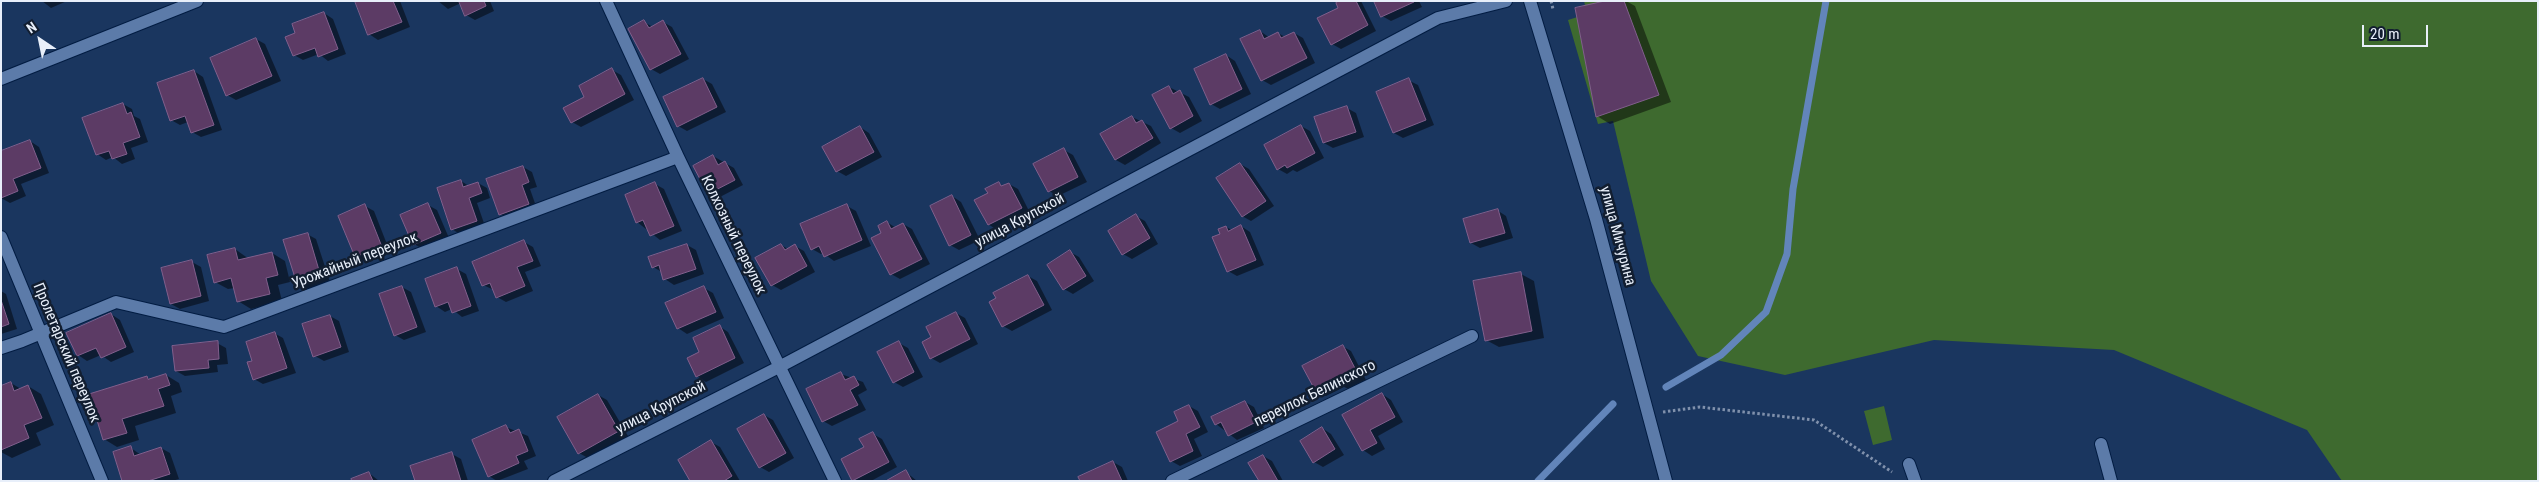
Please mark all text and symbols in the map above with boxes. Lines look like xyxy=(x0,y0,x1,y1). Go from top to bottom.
north arrow xyxy=(15,15,65,65)
scale bar xyxy=(2364,15,2430,47)
text: N xyxy=(24,19,40,37)
text: 20 m xyxy=(2370,25,2400,43)
street label: Колхозный переулок xyxy=(696,173,770,297)
street label: улица Мичурина xyxy=(1595,184,1639,288)
street label: улица Крупской xyxy=(972,190,1068,252)
street label: Урожайный переулок xyxy=(290,229,420,293)
street label: Пролетарский переулок xyxy=(28,281,104,425)
street label: переулок Белинского xyxy=(1251,357,1379,431)
street label: улица Крупской xyxy=(613,378,709,438)

